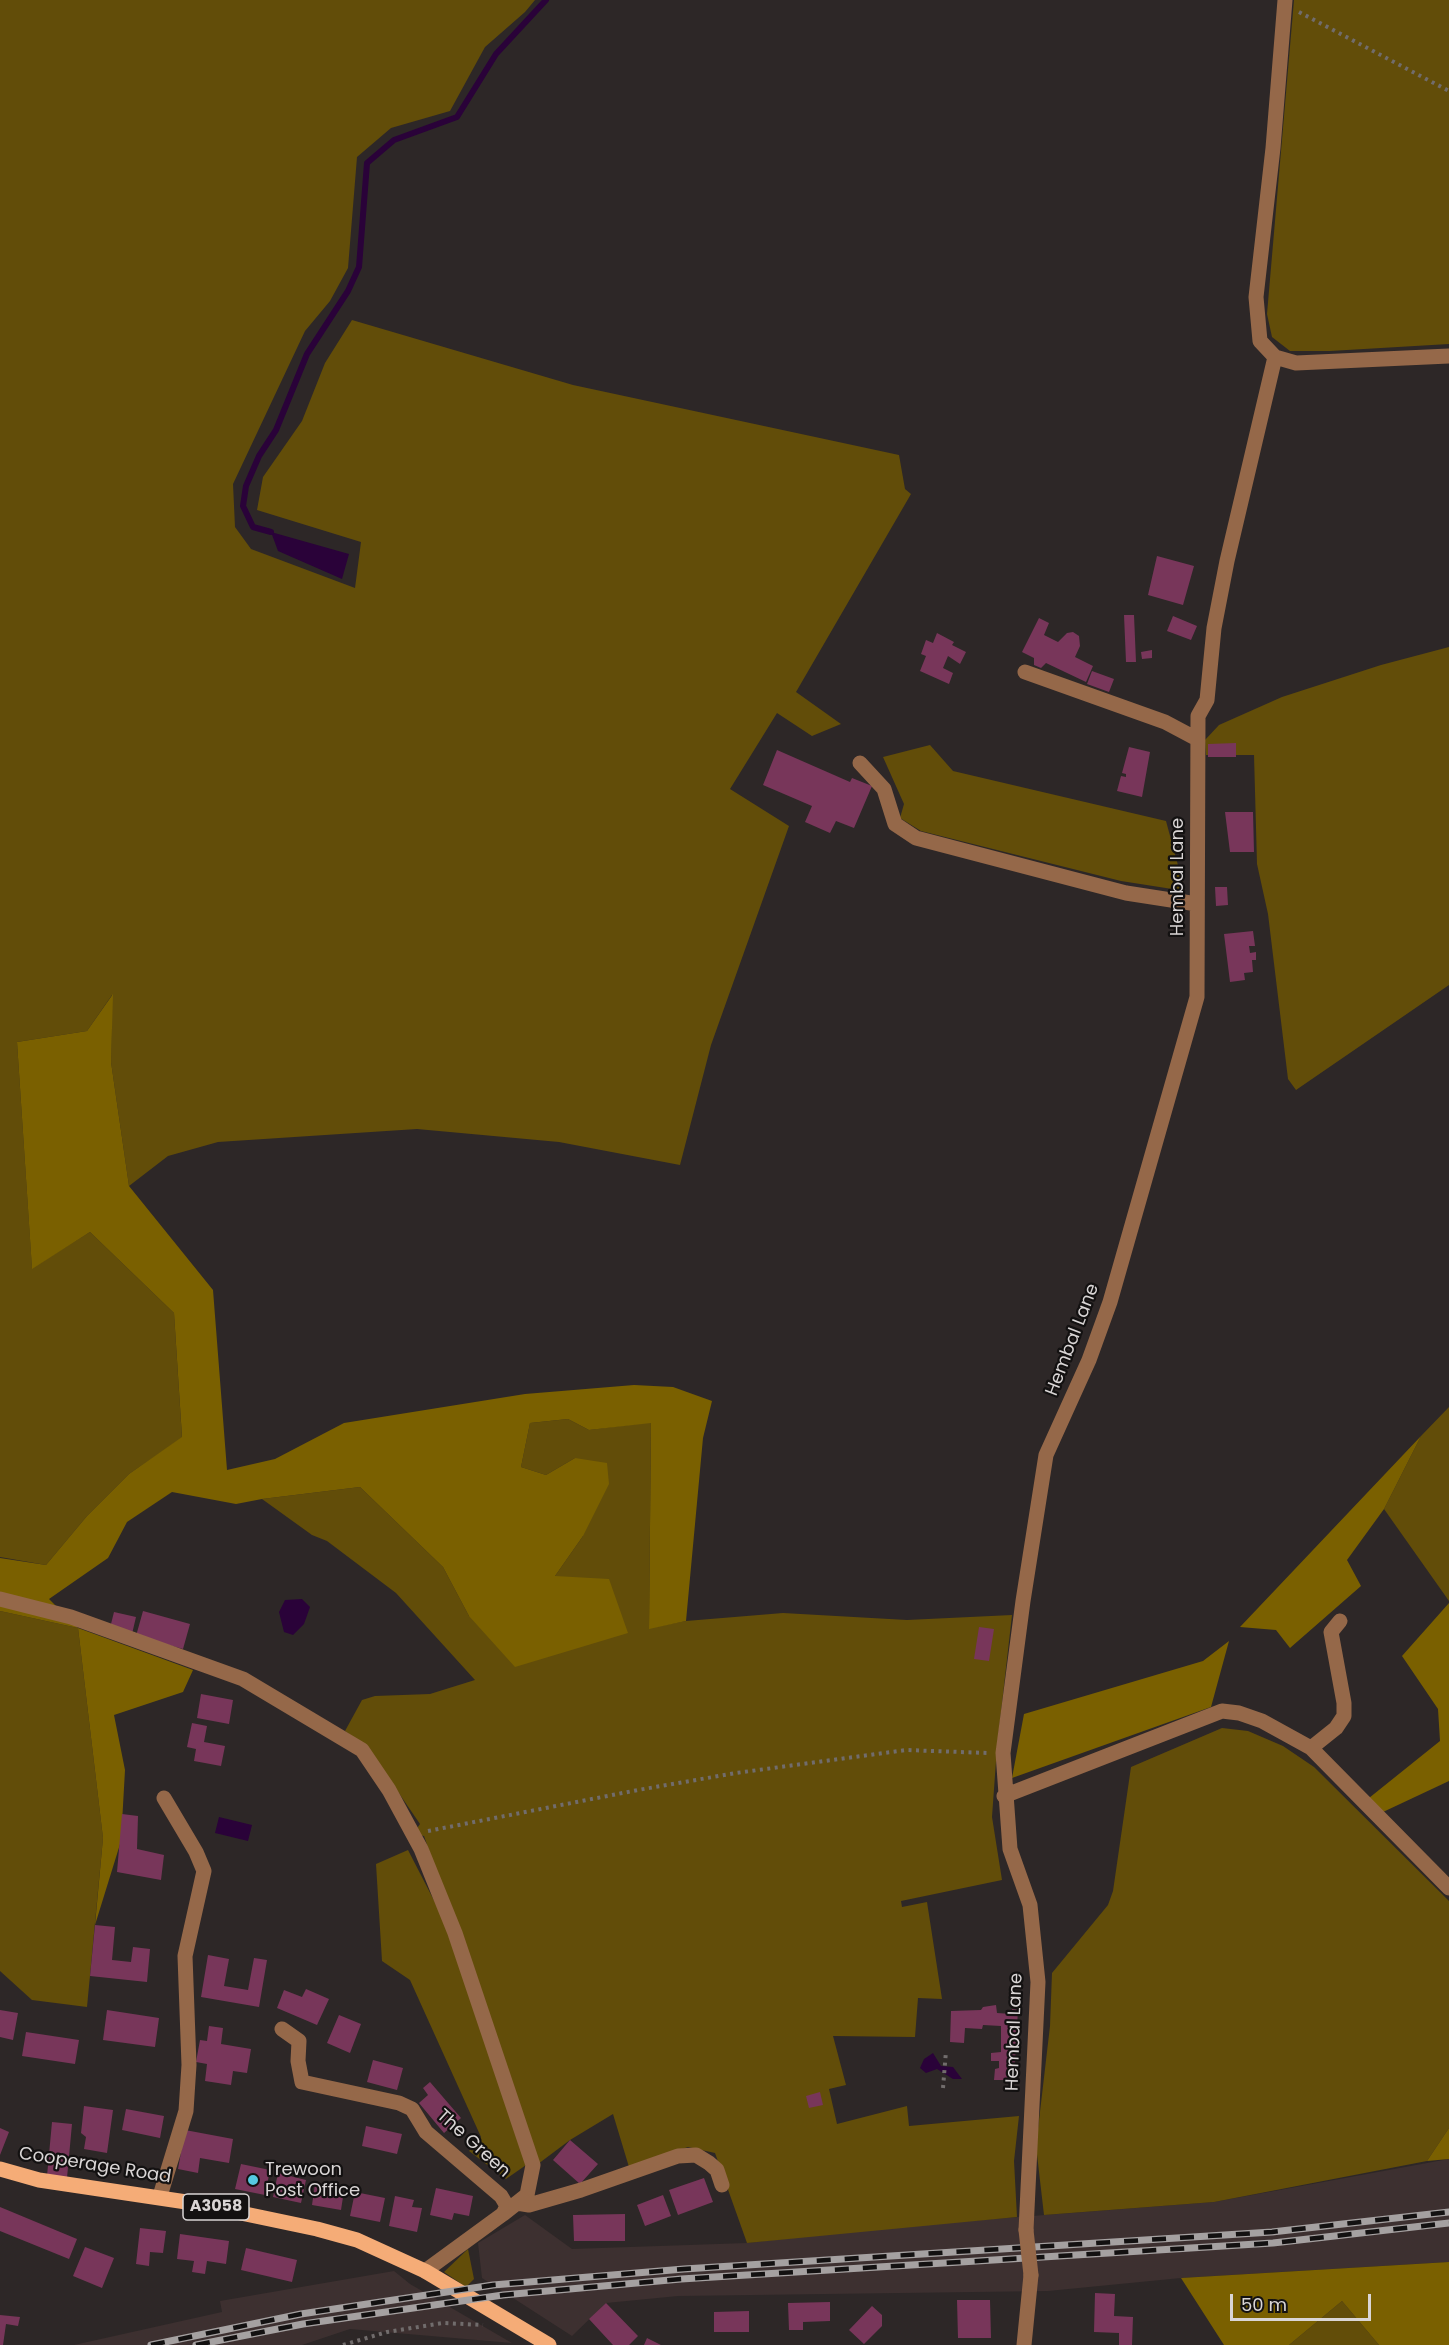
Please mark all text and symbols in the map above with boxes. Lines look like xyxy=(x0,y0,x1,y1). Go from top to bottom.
street label: Hembal Lane xyxy=(1167,818,1189,936)
street label: Hembal Lane xyxy=(1042,1281,1104,1399)
street label: Hembal Lane xyxy=(1002,1972,1028,2092)
street label: The Green xyxy=(432,2105,514,2183)
street label: Cooperage Road xyxy=(17,2143,173,2189)
place label: Trewoon Post Office xyxy=(265,2159,360,2202)
marker: Trewoon Post Office xyxy=(246,2173,260,2187)
road number: A3058 xyxy=(183,2194,249,2220)
scale bar xyxy=(1233,2282,1374,2320)
text: 50 m xyxy=(1241,2292,1287,2317)

